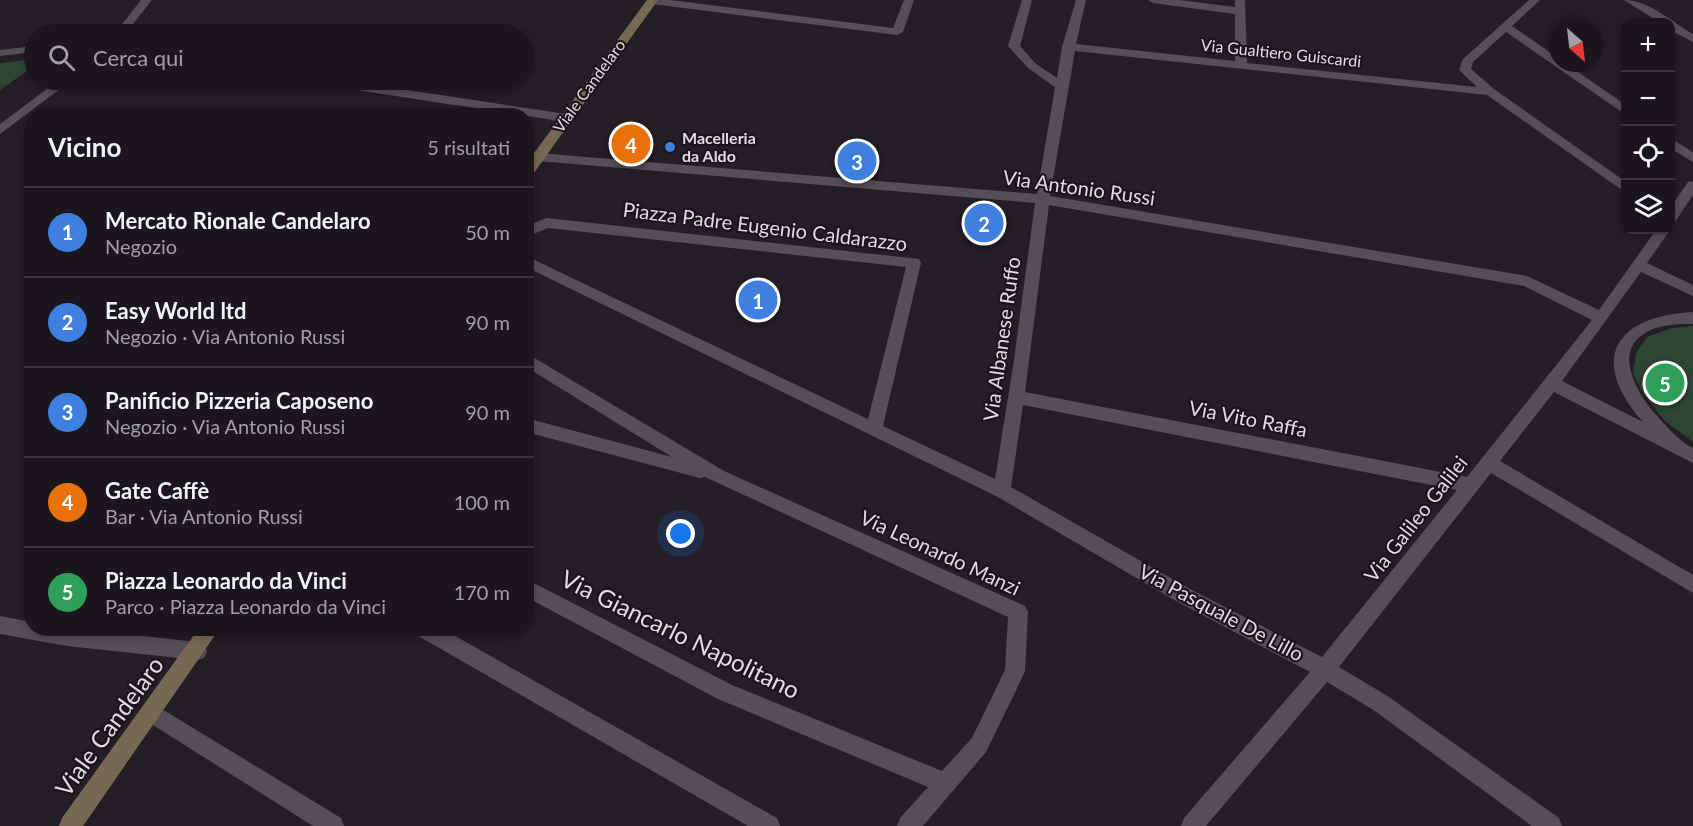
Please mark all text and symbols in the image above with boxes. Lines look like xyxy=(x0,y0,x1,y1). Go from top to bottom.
north arrow xyxy=(1549,18,1603,72)
map controls xyxy=(1621,18,1675,234)
button: + xyxy=(1621,18,1675,72)
search box xyxy=(24,24,534,90)
street label: Via Gualtiero Guiscardi xyxy=(1200,35,1362,70)
street label: Viale Candelaro xyxy=(549,36,629,136)
icon: search xyxy=(45,41,78,74)
text: Cerca qui xyxy=(93,44,184,71)
button: − xyxy=(1621,72,1675,126)
pin: 4 xyxy=(612,122,650,166)
button: locate xyxy=(1621,126,1675,180)
place label: Macelleria da Aldo xyxy=(682,128,756,165)
text: Vicino xyxy=(48,131,121,163)
text: 5 risultati xyxy=(427,135,510,159)
pin: 3 xyxy=(838,138,876,184)
marker: Macelleria da Aldo xyxy=(663,140,677,154)
street label: Via Antonio Russi xyxy=(1001,164,1157,210)
button: layers xyxy=(1621,180,1675,234)
street label: Piazza Padre Eugenio Caldarazzo xyxy=(622,197,909,255)
pin: 2 xyxy=(964,200,1004,246)
text: Mercato Rionale Candelaro xyxy=(105,207,371,234)
text: 1 xyxy=(62,220,73,244)
text: 50 m xyxy=(465,220,510,244)
text: Negozio xyxy=(105,234,177,258)
street label: Via Albanese Ruffo xyxy=(978,255,1024,423)
pin: 1 xyxy=(738,278,777,322)
text: Easy World ltd xyxy=(105,297,247,324)
text: 2 xyxy=(62,310,73,334)
text: 90 m xyxy=(465,310,510,334)
text: Negozio · Via Antonio Russi xyxy=(105,324,345,348)
pin: 5 xyxy=(1646,360,1684,406)
text: Panificio Pizzeria Caposeno xyxy=(105,387,373,414)
street label: Via Vito Raffa xyxy=(1187,395,1309,441)
text: 3 xyxy=(62,400,73,424)
text: 90 m xyxy=(465,400,510,424)
text: Negozio · Via Antonio Russi xyxy=(105,414,345,438)
street label: Via Galileo Galilei xyxy=(1359,451,1472,586)
text: Gate Caffè xyxy=(105,477,209,504)
text: 4 xyxy=(62,490,73,514)
text: 100 m xyxy=(454,490,510,514)
text: Bar · Via Antonio Russi xyxy=(105,504,303,528)
street label: Via Leonardo Manzi xyxy=(857,505,1024,600)
your location xyxy=(666,519,695,548)
street label: Via Pasquale De Lillo xyxy=(1135,559,1308,666)
street label: Via Giancarlo Napolitano xyxy=(557,563,805,704)
text: Piazza Leonardo da Vinci xyxy=(105,567,347,594)
text: 5 xyxy=(62,580,73,604)
text: 170 m xyxy=(454,580,510,604)
text: Parco · Piazza Leonardo da Vinci xyxy=(105,594,386,618)
street label: Viale Candelaro xyxy=(48,651,169,802)

